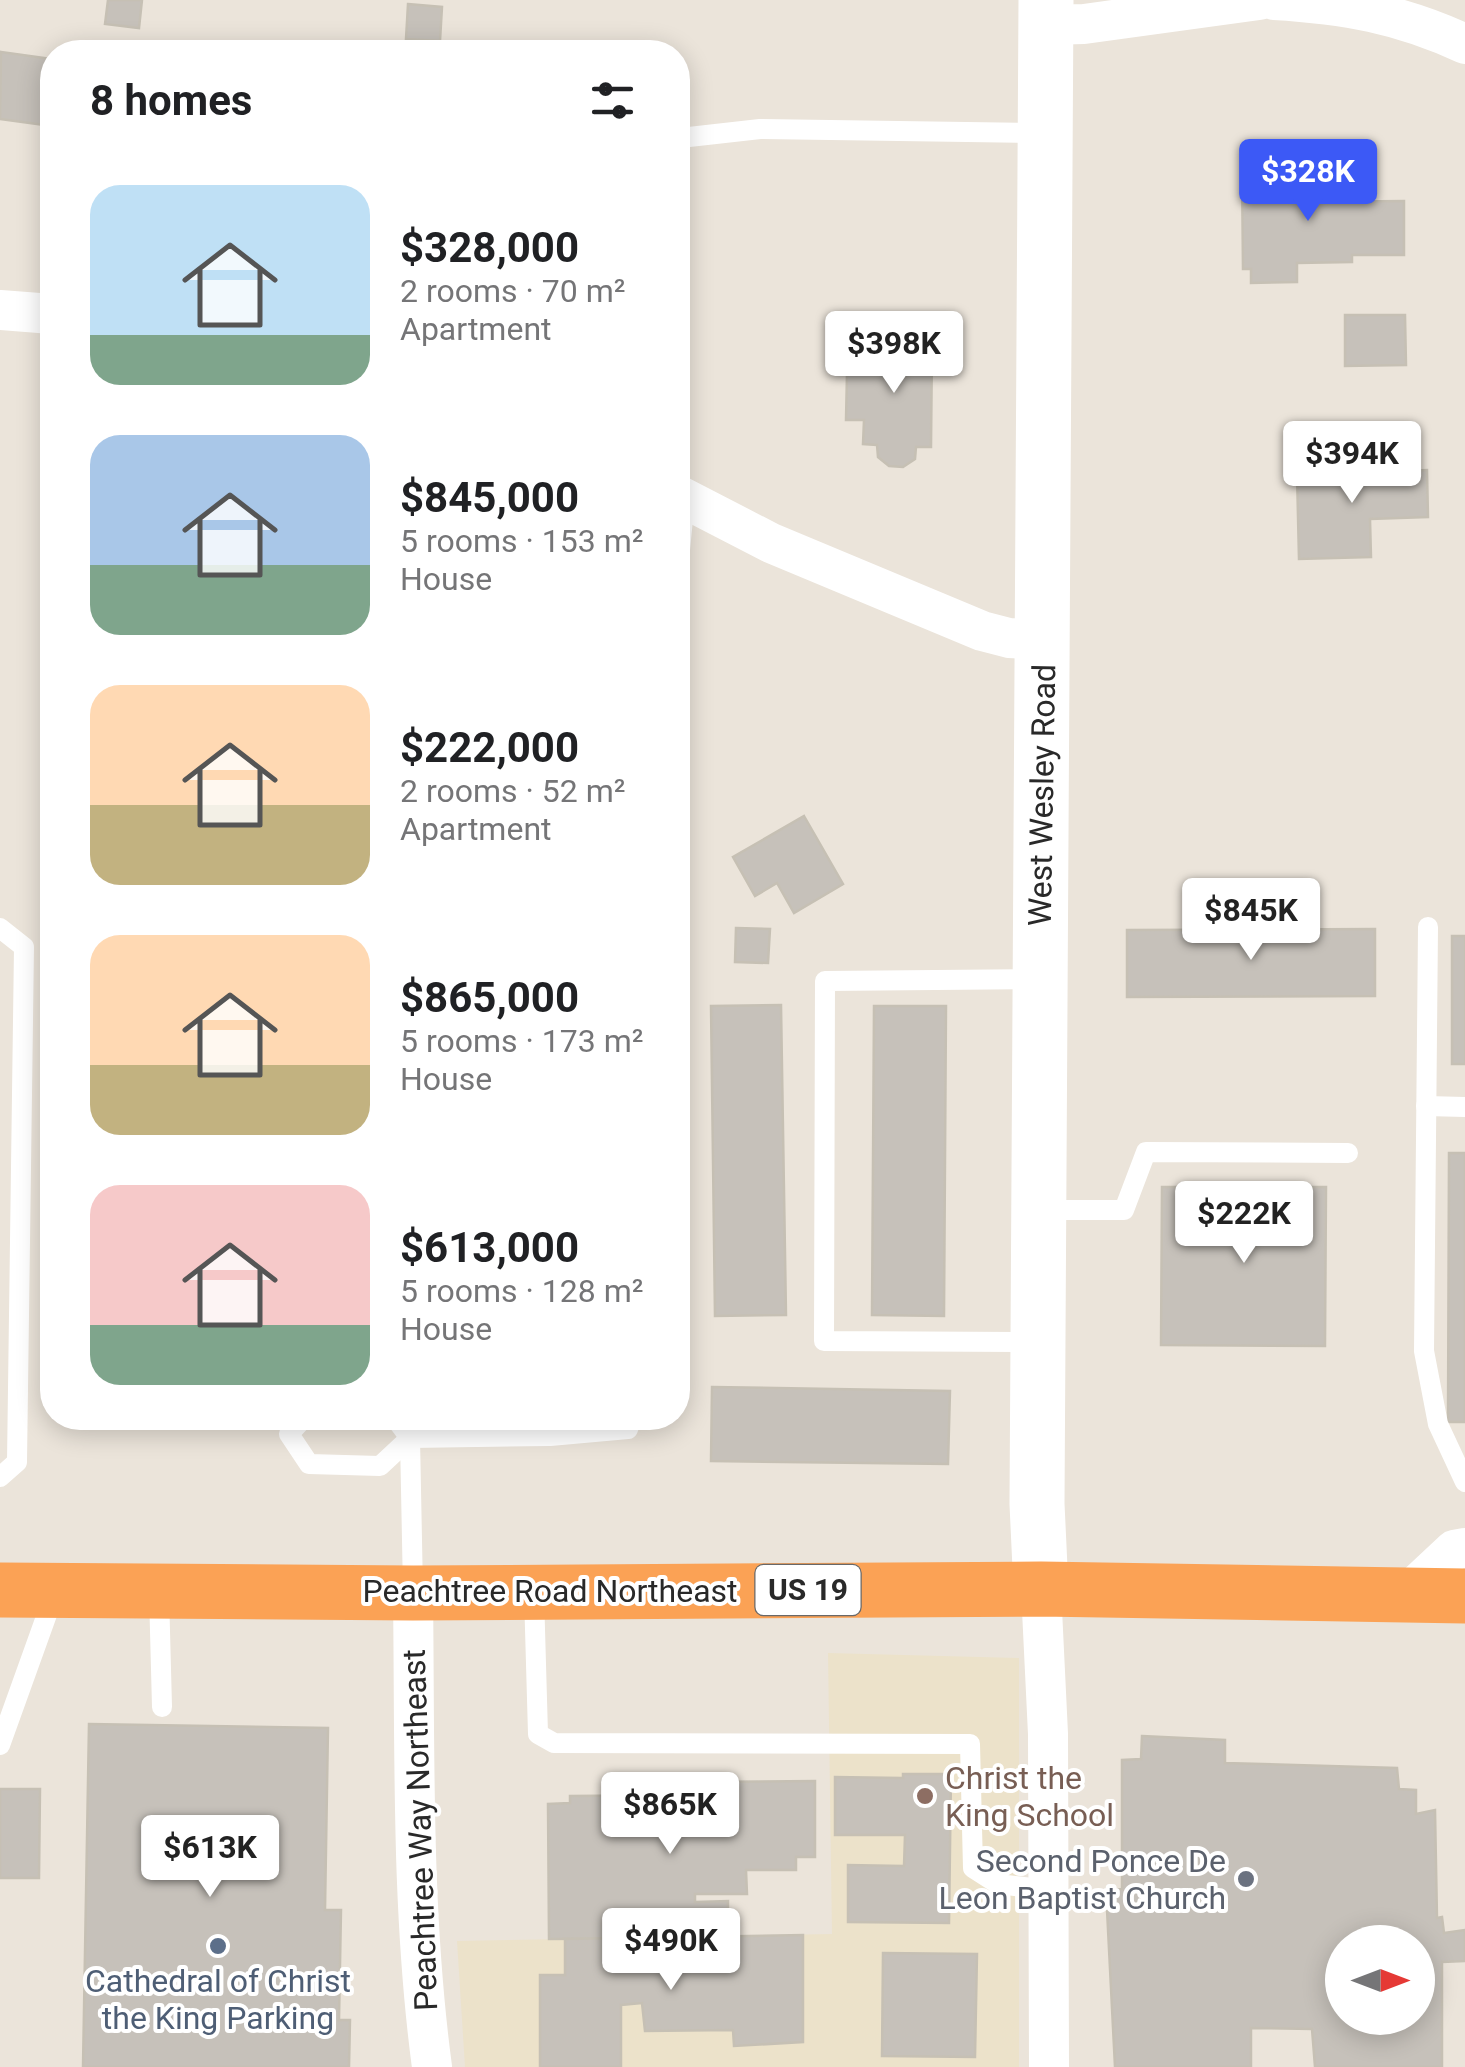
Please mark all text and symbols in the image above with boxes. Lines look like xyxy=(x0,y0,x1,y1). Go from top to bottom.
icon: filters xyxy=(585,73,640,128)
text: 8 homes xyxy=(90,76,252,125)
pin: $328K xyxy=(1238,139,1378,224)
text: $328K xyxy=(1261,152,1355,190)
text: $328,000 xyxy=(400,223,579,272)
icon: home xyxy=(170,225,290,345)
text: 2 rooms · 70 m² xyxy=(400,272,625,310)
text: Apartment xyxy=(400,310,552,348)
pin: $398K xyxy=(824,311,964,396)
text: $398K xyxy=(847,324,941,362)
pin: $394K xyxy=(1282,421,1422,506)
text: $394K xyxy=(1305,434,1399,472)
text: $845,000 xyxy=(400,473,579,522)
icon: home xyxy=(170,475,290,595)
text: 5 rooms · 153 m² xyxy=(400,522,643,560)
text: House xyxy=(400,560,492,598)
street label: West Wesley Road xyxy=(1021,664,1063,926)
text: $222,000 xyxy=(400,723,579,772)
icon: home xyxy=(170,725,290,845)
text: 2 rooms · 52 m² xyxy=(400,772,625,810)
text: Apartment xyxy=(400,810,552,848)
pin: $845K xyxy=(1181,878,1321,963)
text: $845K xyxy=(1204,891,1298,929)
text: $865,000 xyxy=(400,973,579,1022)
icon: home xyxy=(170,975,290,1095)
text: 5 rooms · 173 m² xyxy=(400,1022,643,1060)
text: House xyxy=(400,1060,492,1098)
pin: $222K xyxy=(1174,1181,1314,1266)
text: $222K xyxy=(1197,1194,1291,1232)
text: $613,000 xyxy=(400,1223,579,1272)
icon: home xyxy=(170,1225,290,1345)
text: 5 rooms · 128 m² xyxy=(400,1272,643,1310)
text: House xyxy=(400,1310,492,1348)
road number: US 19 xyxy=(756,1565,860,1615)
street label: Peachtree Road Northeast xyxy=(362,1572,738,1610)
street label: Peachtree Way Northeast xyxy=(395,1648,445,2012)
place label: Christ the King School xyxy=(945,1759,1114,1834)
pin: $865K xyxy=(600,1772,740,1857)
text: $865K xyxy=(623,1785,717,1823)
marker: Christ the King School xyxy=(914,1785,936,1807)
pin: $613K xyxy=(140,1815,280,1900)
text: $613K xyxy=(163,1828,257,1866)
place label: Second Ponce De Leon Baptist Church xyxy=(938,1842,1226,1917)
marker: Second Ponce De Leon Baptist Church xyxy=(1235,1868,1257,1890)
pin: $490K xyxy=(601,1908,741,1993)
text: $490K xyxy=(624,1921,718,1959)
north arrow xyxy=(1325,1925,1435,2035)
map controls xyxy=(1325,1925,1435,2035)
marker: Cathedral of Christ the King Parking xyxy=(207,1935,229,1957)
place label: Cathedral of Christ the King Parking xyxy=(85,1962,351,2037)

